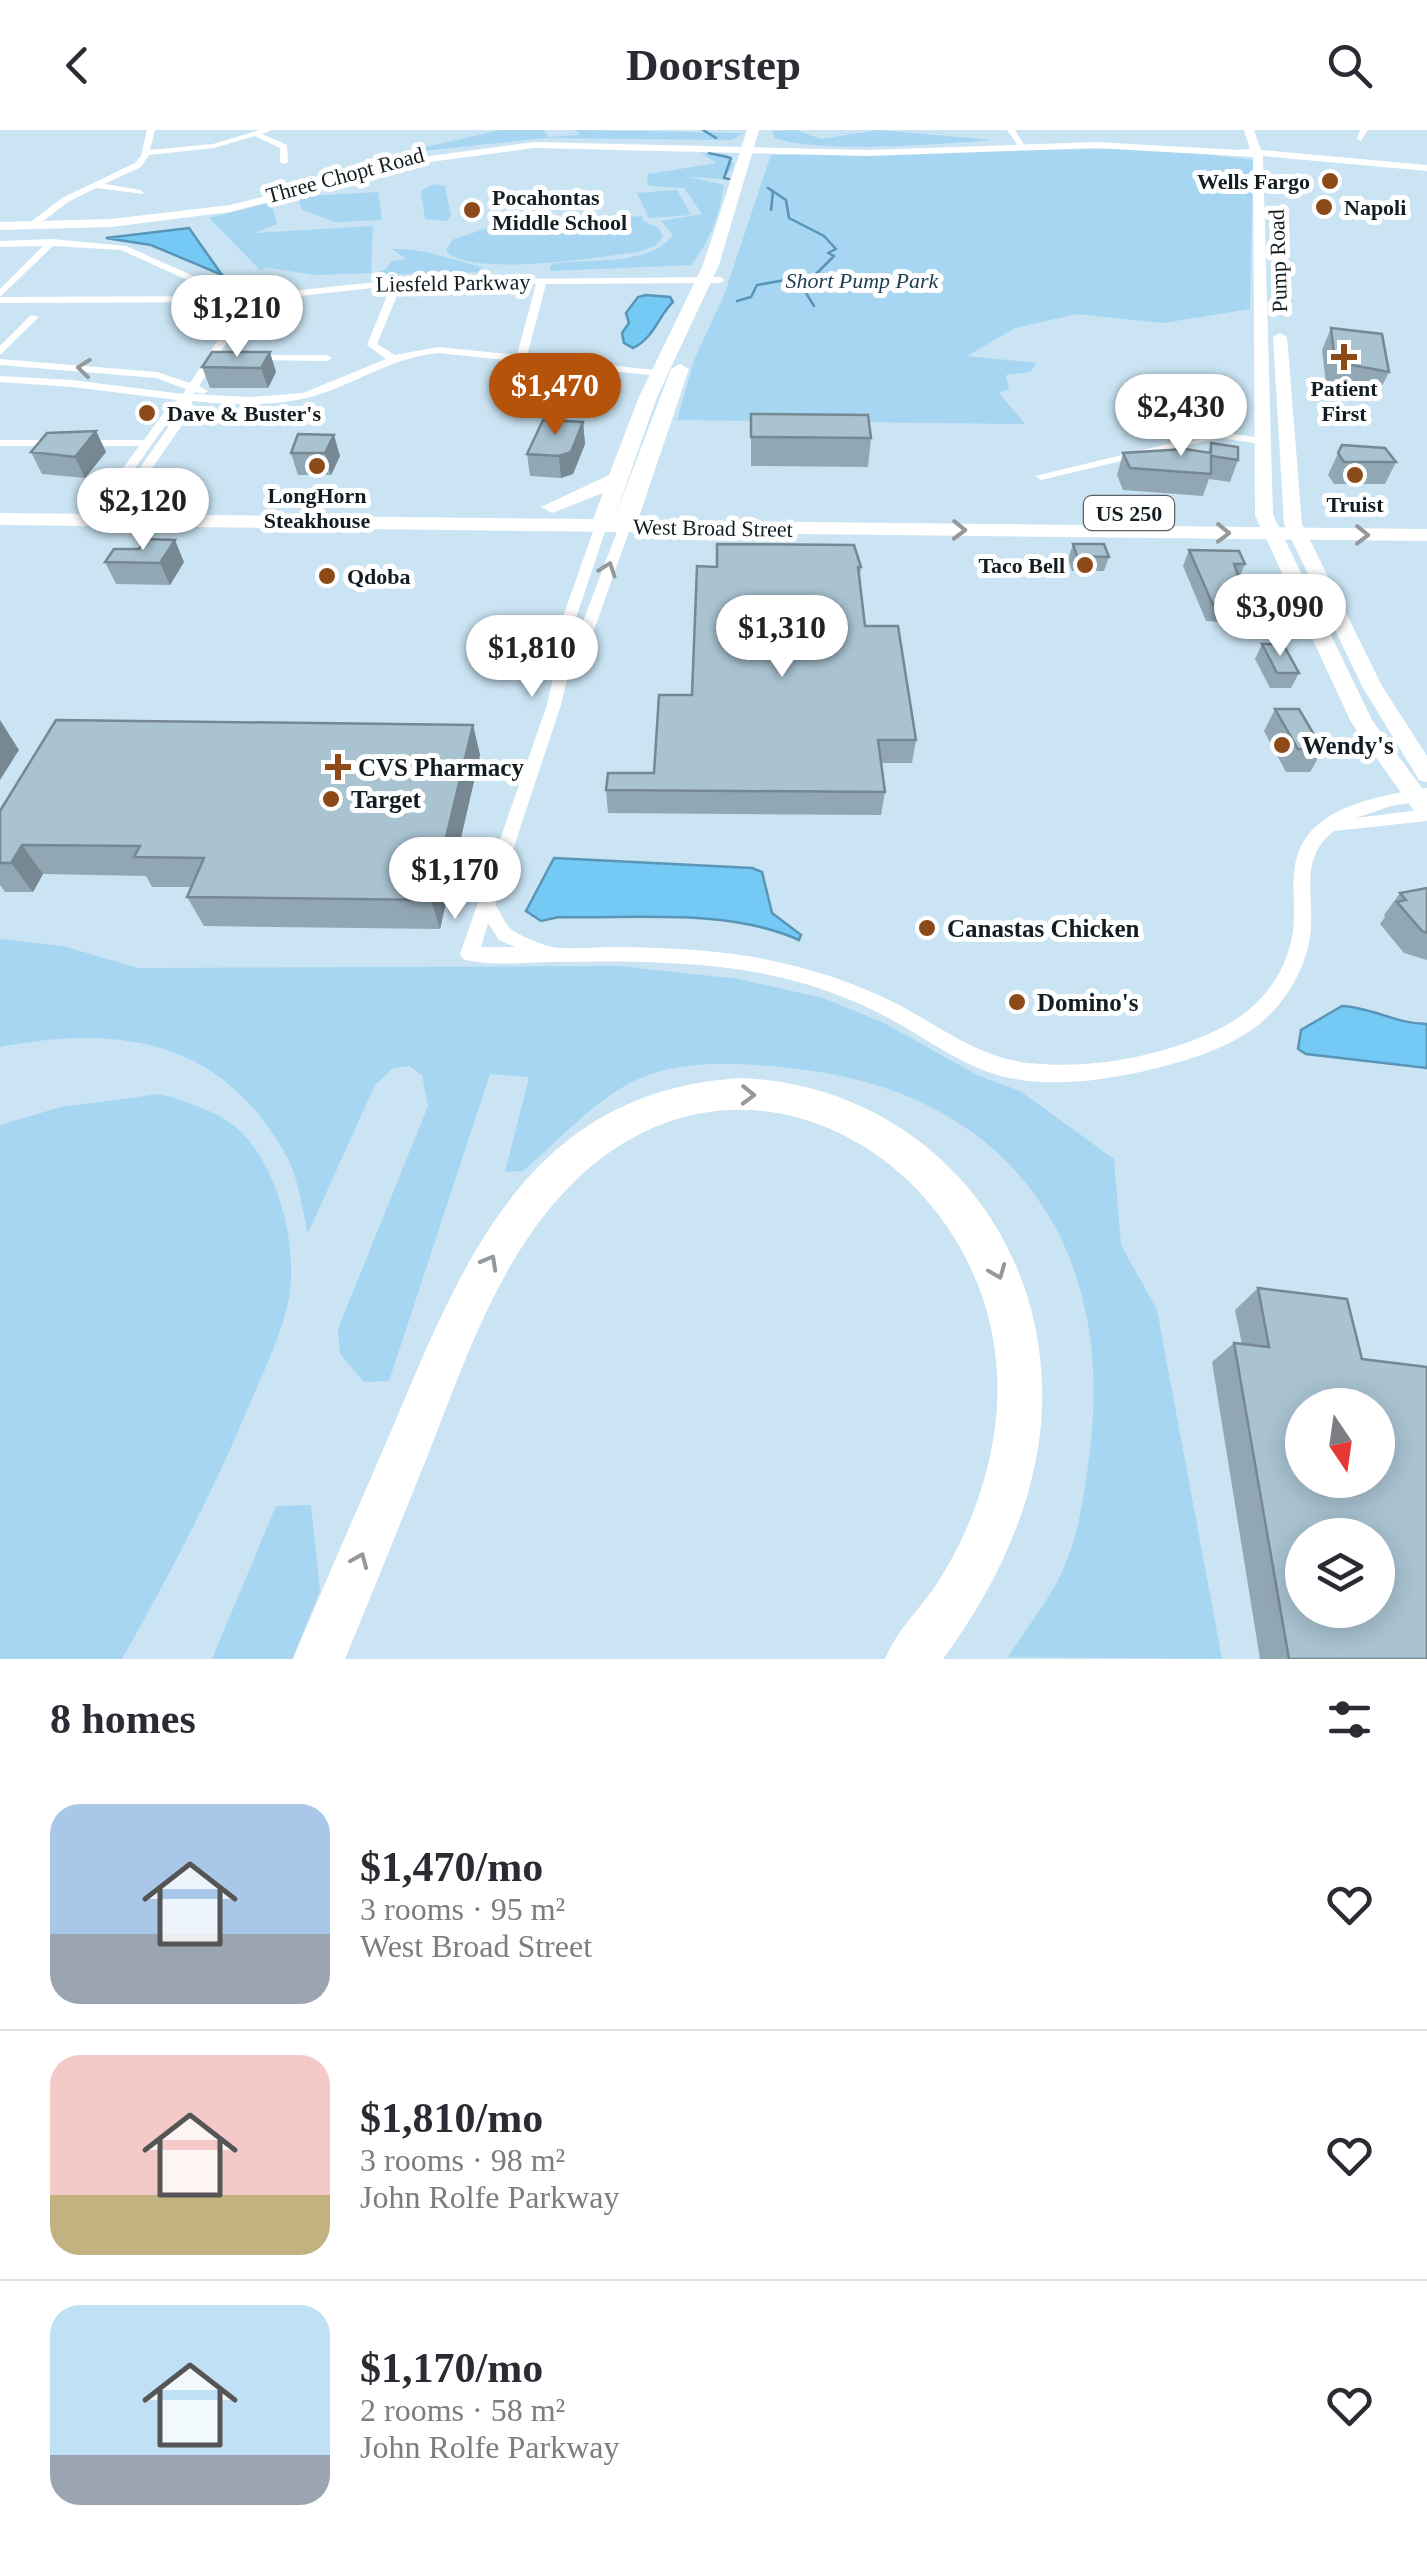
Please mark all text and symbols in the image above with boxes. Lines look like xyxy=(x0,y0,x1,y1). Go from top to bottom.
icon: back xyxy=(50,38,105,93)
icon: search xyxy=(1322,38,1377,93)
text: Doorstep xyxy=(626,40,801,90)
street label: Three Chopt Road xyxy=(263,142,427,208)
place label: Wells Fargo xyxy=(1197,169,1310,194)
marker: Wells Fargo xyxy=(1319,170,1341,192)
place label: Pocahontas Middle School xyxy=(492,185,627,235)
place label: Napoli xyxy=(1344,195,1406,220)
marker: Napoli xyxy=(1313,196,1335,218)
marker: Pocahontas Middle School xyxy=(461,199,483,221)
street label: Pump Road xyxy=(1264,209,1292,313)
park label: Short Pump Park xyxy=(786,268,940,293)
street label: Liesfeld Parkway xyxy=(376,269,530,297)
pin: $1,210 xyxy=(156,275,318,360)
text: $1,210 xyxy=(193,289,281,325)
marker: Patient First xyxy=(1331,344,1357,370)
pin: $1,470 xyxy=(474,353,636,438)
one-way arrow xyxy=(76,357,92,379)
text: $1,470 xyxy=(511,367,599,403)
pin: $2,430 xyxy=(1100,374,1262,459)
place label: Patient First xyxy=(1310,376,1378,426)
text: $2,430 xyxy=(1137,388,1225,424)
place label: Dave & Buster's xyxy=(167,401,321,426)
marker: Dave & Buster's xyxy=(136,402,158,424)
marker: LongHorn Steakhouse xyxy=(306,455,328,477)
marker: Truist xyxy=(1344,464,1366,486)
pin: $2,120 xyxy=(62,468,224,553)
text: $2,120 xyxy=(99,482,187,518)
place label: LongHorn Steakhouse xyxy=(264,483,370,533)
place label: Truist xyxy=(1326,492,1384,517)
road number: US 250 xyxy=(1084,496,1174,530)
street label: West Broad Street xyxy=(633,514,793,542)
one-way arrow xyxy=(952,520,968,541)
one-way arrow xyxy=(1216,522,1231,544)
one-way arrow xyxy=(1354,524,1370,546)
place label: Taco Bell xyxy=(978,553,1065,578)
marker: Taco Bell xyxy=(1074,554,1096,576)
one-way arrow xyxy=(596,562,617,579)
place label: Qdoba xyxy=(347,564,411,589)
marker: Qdoba xyxy=(316,565,338,587)
pin: $3,090 xyxy=(1199,574,1361,659)
text: $3,090 xyxy=(1236,588,1324,624)
pin: $1,310 xyxy=(701,595,863,680)
text: $1,310 xyxy=(738,609,826,645)
pin: $1,810 xyxy=(451,615,613,700)
text: $1,810 xyxy=(488,629,576,665)
place label: Wendy's xyxy=(1302,732,1394,759)
marker: Wendy's xyxy=(1271,734,1293,756)
place label: CVS Pharmacy xyxy=(358,754,524,781)
marker: CVS Pharmacy xyxy=(327,756,349,778)
place label: Target xyxy=(351,786,422,813)
marker: Target xyxy=(320,788,342,810)
pin: $1,170 xyxy=(374,837,536,922)
text: $1,170 xyxy=(411,851,499,887)
place label: Canastas Chicken xyxy=(947,915,1139,942)
marker: Canastas Chicken xyxy=(916,917,938,939)
place label: Domino's xyxy=(1037,989,1139,1016)
marker: Domino's xyxy=(1006,991,1028,1013)
one-way arrow xyxy=(740,1084,756,1106)
one-way arrow xyxy=(477,1255,497,1273)
one-way arrow xyxy=(987,1262,1007,1280)
north arrow xyxy=(1285,1388,1395,1498)
map controls xyxy=(1285,1388,1395,1628)
button: layers xyxy=(1285,1518,1395,1628)
one-way arrow xyxy=(349,1552,369,1570)
icon: filters xyxy=(1322,1692,1377,1747)
text: 8 homes xyxy=(50,1696,196,1742)
icon: home xyxy=(130,1844,250,1964)
text: $1,470/mo xyxy=(360,1844,543,1890)
icon: heart xyxy=(1322,1877,1377,1932)
text: 3 rooms · 95 m² xyxy=(360,1891,565,1927)
text: West Broad Street xyxy=(360,1928,592,1964)
icon: home xyxy=(130,2095,250,2215)
text: $1,810/mo xyxy=(360,2095,543,2141)
icon: heart xyxy=(1322,2128,1377,2183)
text: 3 rooms · 98 m² xyxy=(360,2142,565,2178)
text: John Rolfe Parkway xyxy=(360,2179,620,2215)
icon: home xyxy=(130,2345,250,2465)
text: $1,170/mo xyxy=(360,2345,543,2391)
icon: heart xyxy=(1322,2378,1377,2433)
text: 2 rooms · 58 m² xyxy=(360,2392,565,2428)
text: John Rolfe Parkway xyxy=(360,2429,620,2465)

